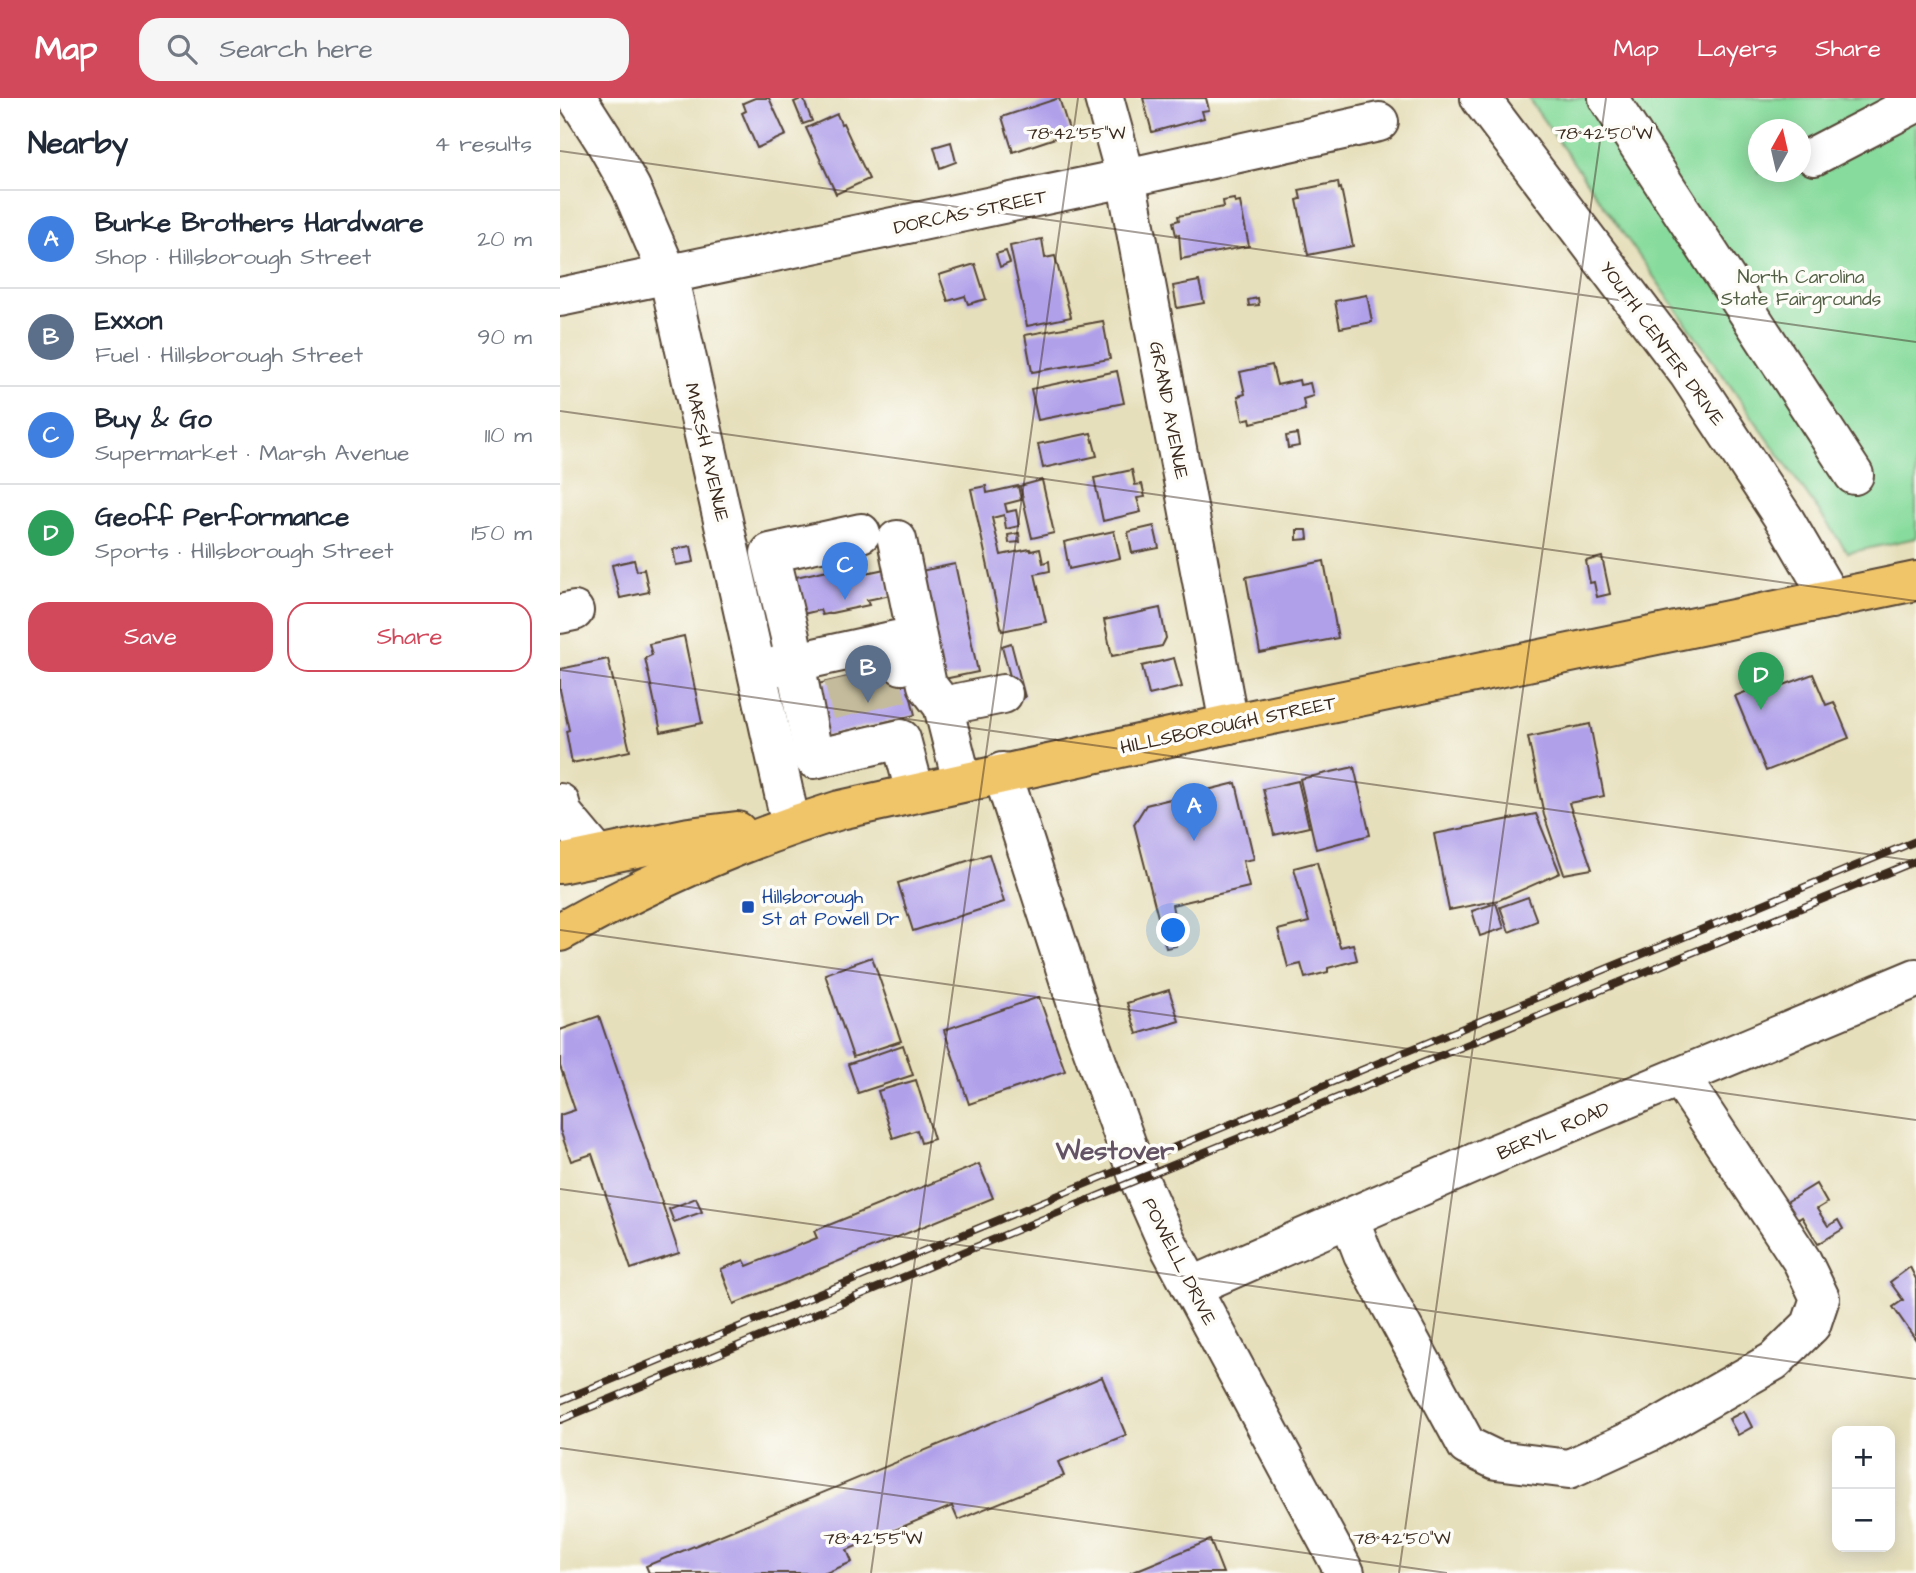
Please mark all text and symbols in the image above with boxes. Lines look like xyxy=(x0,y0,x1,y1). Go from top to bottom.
search box xyxy=(139,18,629,81)
text: Map xyxy=(35,26,97,72)
icon: search xyxy=(163,30,201,68)
text: Search here xyxy=(219,31,373,67)
text: Map xyxy=(1614,32,1659,66)
text: Layers xyxy=(1697,32,1777,66)
text: Share xyxy=(1815,32,1881,66)
north arrow xyxy=(1748,119,1811,182)
text: 78°42'55"W xyxy=(1027,121,1125,146)
text: 78°42'50"W xyxy=(1555,121,1653,146)
text: Nearby xyxy=(28,123,128,165)
text: 4 results xyxy=(434,128,532,160)
street label: DORCAS STREET xyxy=(891,183,1050,242)
text: Burke Brothers Hardware xyxy=(95,205,424,241)
text: A xyxy=(44,223,58,255)
text: 20 m xyxy=(477,223,532,255)
text: Shop · Hillsborough Street xyxy=(95,241,371,273)
street label: YOUTH CENTER DRIVE xyxy=(1593,256,1731,432)
park label: North Carolina State Fairgrounds xyxy=(1721,264,1881,314)
text: Exxon xyxy=(95,303,163,339)
text: B xyxy=(43,321,59,353)
text: 90 m xyxy=(477,321,532,353)
text: Fuel · Hillsborough Street xyxy=(95,339,363,371)
street label: GRAND AVENUE xyxy=(1142,339,1195,482)
street label: MARSH AVENUE xyxy=(677,380,736,525)
text: Buy & Go xyxy=(95,401,212,437)
text: C xyxy=(43,419,59,451)
text: 110 m xyxy=(484,419,532,451)
text: Supermarket · Marsh Avenue xyxy=(95,437,410,469)
text: Geoff Performance xyxy=(95,499,349,535)
text: D xyxy=(44,517,58,549)
text: 150 m xyxy=(471,517,532,549)
text: Sports · Hillsborough Street xyxy=(95,535,393,567)
pin: C xyxy=(822,542,868,600)
button: Save xyxy=(28,602,273,672)
button: Share xyxy=(287,602,532,672)
pin: B xyxy=(845,645,891,703)
pin: D xyxy=(1738,652,1784,710)
street label: HILLSBOROUGH STREET xyxy=(1118,689,1339,762)
pin: A xyxy=(1171,783,1217,841)
place label: Hillsborough St at Powell Dr xyxy=(762,884,900,933)
marker: Hillsborough St at Powell Dr xyxy=(740,899,756,915)
your location xyxy=(1156,913,1190,947)
street label: BERYL ROAD xyxy=(1493,1096,1614,1167)
district label: Westover xyxy=(1055,1133,1175,1169)
street label: POWELL DRIVE xyxy=(1135,1193,1222,1330)
map controls xyxy=(1832,1426,1895,1552)
button: + xyxy=(1832,1426,1895,1489)
button: − xyxy=(1832,1489,1895,1552)
text: 78°42'55"W xyxy=(824,1526,922,1551)
text: 78°42'50"W xyxy=(1353,1526,1451,1551)

